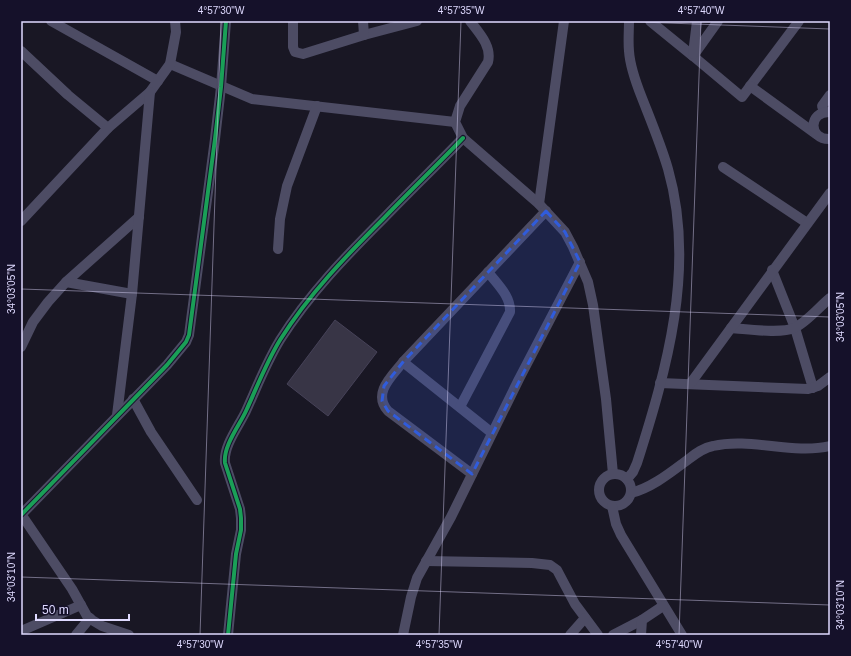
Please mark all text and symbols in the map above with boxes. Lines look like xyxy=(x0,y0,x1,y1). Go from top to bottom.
text: 4°57'30"W xyxy=(198,5,245,16)
text: 4°57'35"W xyxy=(438,5,485,16)
text: 4°57'40"W xyxy=(678,5,725,16)
text: 34°03'05"N xyxy=(6,264,17,314)
text: 34°03'05"N xyxy=(835,292,846,342)
text: 34°03'10"N xyxy=(6,552,17,602)
text: 34°03'10"N xyxy=(835,580,846,630)
scale bar xyxy=(36,596,129,622)
text: 50 m xyxy=(42,603,69,617)
text: 4°57'30"W xyxy=(177,639,224,650)
text: 4°57'35"W xyxy=(416,639,463,650)
text: 4°57'40"W xyxy=(656,639,703,650)

